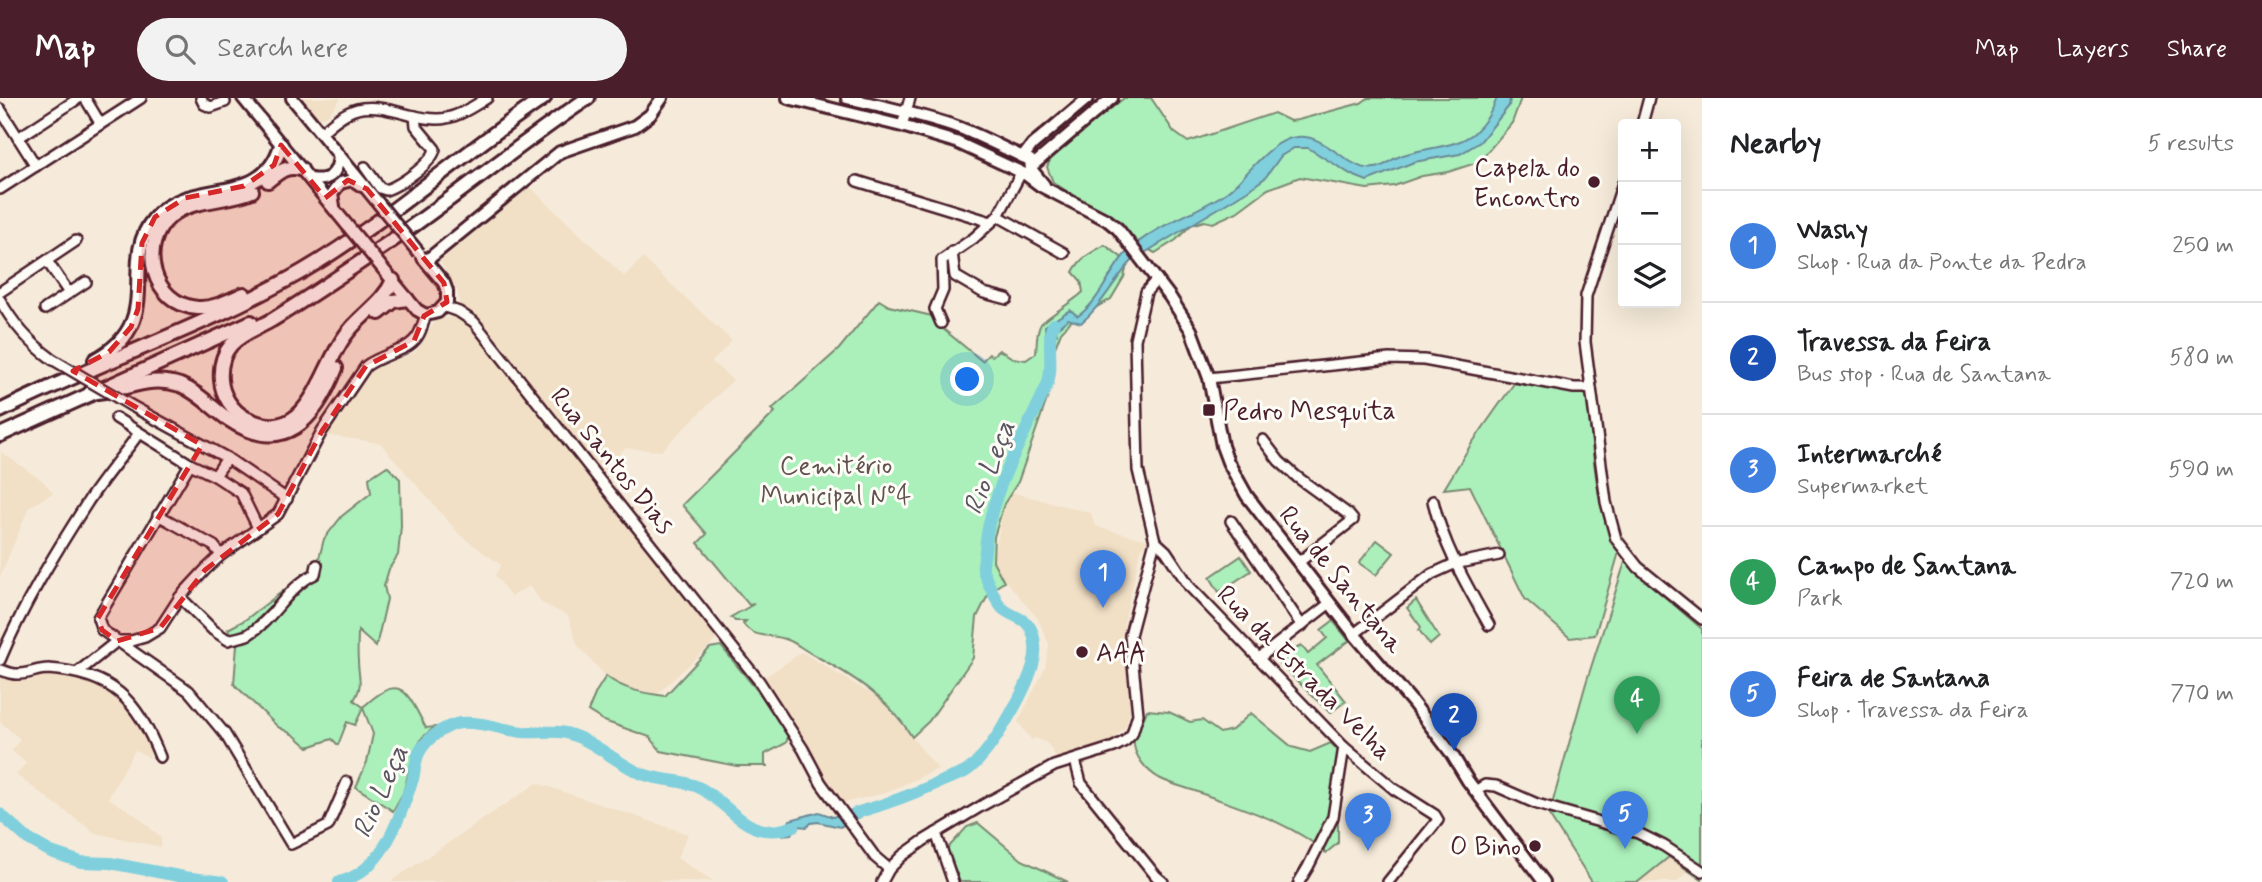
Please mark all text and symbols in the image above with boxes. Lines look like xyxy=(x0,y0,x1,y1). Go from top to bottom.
search box xyxy=(137,18,627,81)
text: Map xyxy=(35,27,95,71)
icon: search xyxy=(161,30,199,68)
text: Search here xyxy=(217,32,348,66)
text: Map xyxy=(1975,34,2019,65)
text: Layers xyxy=(2057,34,2129,65)
text: Share xyxy=(2167,34,2227,65)
map controls xyxy=(1618,119,1681,308)
button: + xyxy=(1618,119,1681,182)
text: Nearby xyxy=(1730,124,1821,163)
text: 5 results xyxy=(2148,129,2234,159)
place label: Capela do Encontro xyxy=(1474,152,1580,216)
marker: Capela do Encontro xyxy=(1586,174,1602,190)
button: − xyxy=(1618,182,1681,245)
text: Washy xyxy=(1797,214,1868,248)
text: 1 xyxy=(1748,231,1758,261)
text: 250 m xyxy=(2172,231,2234,261)
button: layers xyxy=(1618,245,1681,308)
text: Shop · Rua da Ponte da Pedra xyxy=(1797,248,2087,278)
text: Travessa da Feira xyxy=(1797,326,1991,360)
text: 2 xyxy=(1747,343,1759,373)
text: 580 m xyxy=(2169,343,2234,373)
text: Bus stop · Rua de Santana xyxy=(1797,360,2051,390)
your location xyxy=(950,362,984,396)
street label: Rua Santos Dias xyxy=(542,381,681,542)
place label: Pedro Mesquita xyxy=(1223,395,1396,429)
marker: Pedro Mesquita xyxy=(1201,402,1217,418)
water label: Rio Leça xyxy=(956,416,1025,520)
text: Intermarché xyxy=(1797,438,1942,472)
park label: Cemitério Municipal Nº4 xyxy=(761,450,911,514)
text: 3 xyxy=(1748,455,1758,485)
text: 590 m xyxy=(2168,455,2234,485)
text: Supermarket xyxy=(1797,472,1928,502)
street label: Rua de Santana xyxy=(1270,499,1411,662)
pin: 1 xyxy=(1080,550,1126,608)
text: Campo de Santana xyxy=(1797,550,2016,584)
text: 4 xyxy=(1746,567,1760,597)
text: 720 m xyxy=(2170,567,2234,597)
street label: Rua da Estrada Velha xyxy=(1208,578,1399,769)
text: Park xyxy=(1797,584,1843,614)
place label: AAA xyxy=(1096,637,1146,671)
marker: AAA xyxy=(1074,644,1090,660)
text: Feira de Santana xyxy=(1797,662,1990,696)
pin: 4 xyxy=(1614,676,1660,734)
text: 5 xyxy=(1746,679,1760,709)
text: 770 m xyxy=(2170,679,2234,709)
pin: 2 xyxy=(1431,693,1477,751)
text: Shop · Travessa da Feira xyxy=(1797,696,2029,726)
water label: Rio Leça xyxy=(344,740,418,844)
pin: 5 xyxy=(1602,791,1648,849)
pin: 3 xyxy=(1345,793,1391,851)
place label: O Bino xyxy=(1450,831,1521,865)
marker: O Bino xyxy=(1527,838,1543,854)

